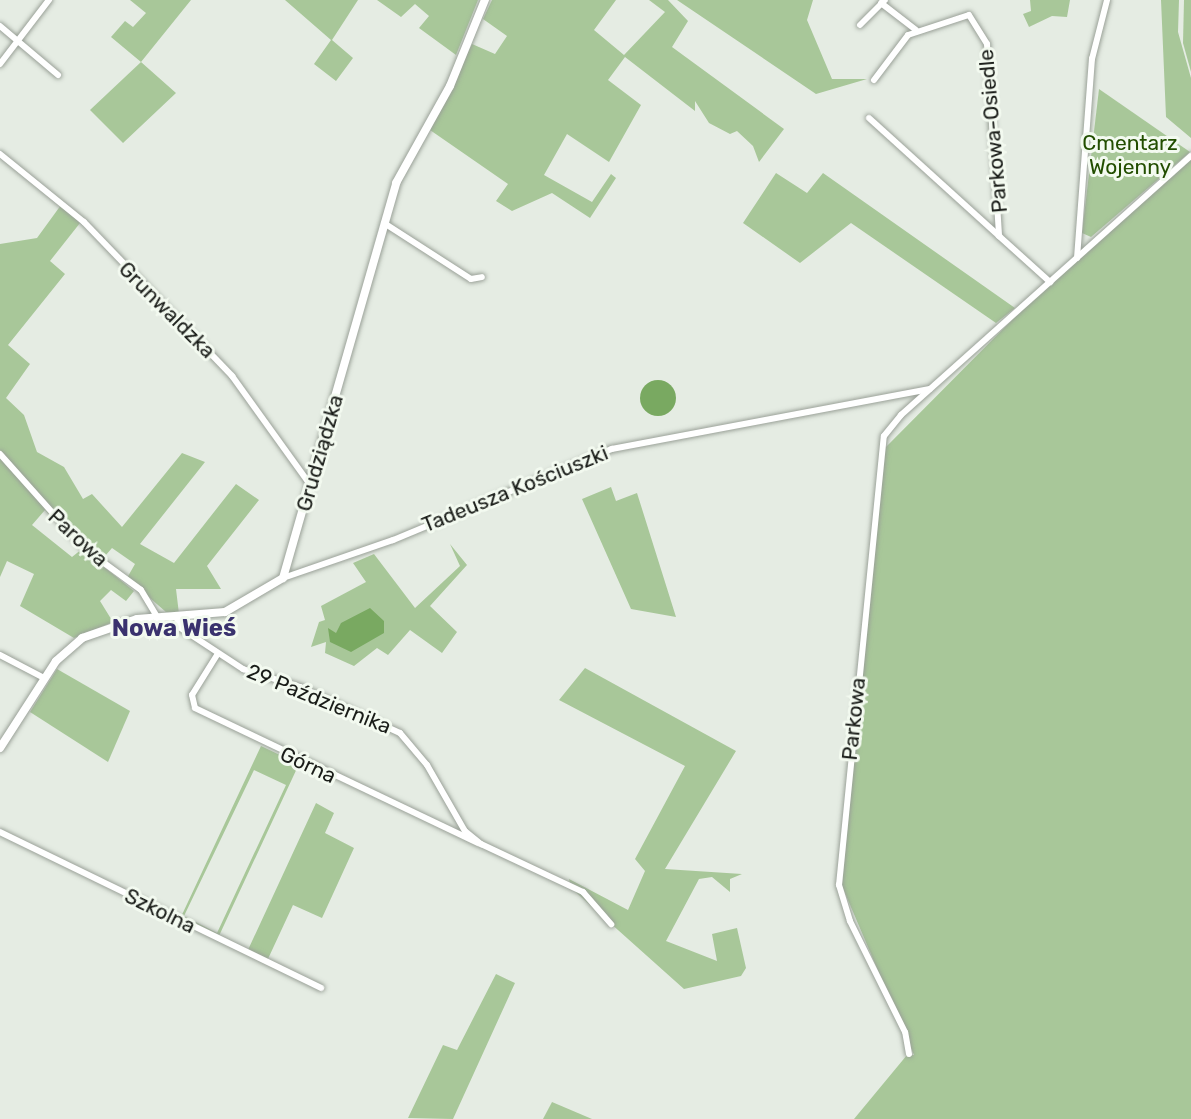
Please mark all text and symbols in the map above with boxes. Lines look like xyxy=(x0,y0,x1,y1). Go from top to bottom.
street label: Parkowa-Osiedle xyxy=(973,48,1013,214)
park label: Cmentarz Wojenny xyxy=(1082,130,1178,180)
street label: Grunwaldzka xyxy=(114,257,220,363)
street label: Grudziądzka xyxy=(291,392,349,514)
street label: Tadeusza Kościuszki xyxy=(418,440,612,538)
street label: Parowa xyxy=(43,504,113,572)
district label: Nowa Wieś xyxy=(112,615,236,643)
street label: 29 Października xyxy=(243,659,395,739)
street label: Parkowa xyxy=(837,676,871,762)
street label: Górna xyxy=(276,741,340,789)
street label: Szkolna xyxy=(121,883,199,939)

